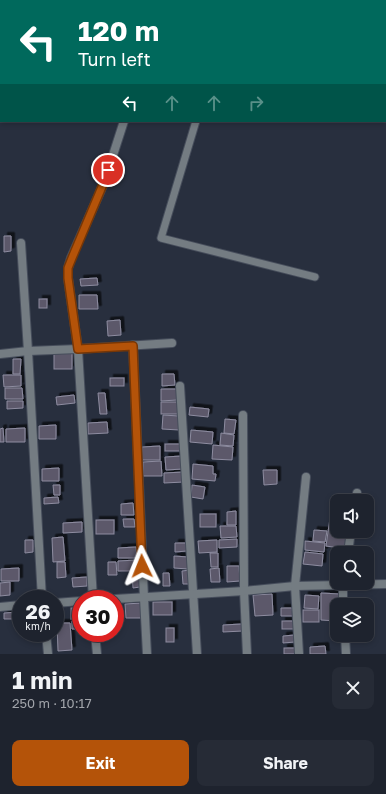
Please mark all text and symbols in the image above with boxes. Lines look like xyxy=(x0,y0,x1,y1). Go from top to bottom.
text: 120 m xyxy=(78,14,159,47)
icon: left xyxy=(12,16,64,68)
text: Turn left xyxy=(78,48,151,70)
icon: left xyxy=(119,92,141,114)
icon: ahead xyxy=(161,92,183,114)
icon: ahead xyxy=(203,92,225,114)
icon: right xyxy=(245,92,267,114)
pin xyxy=(91,153,125,187)
icon: arrive xyxy=(97,159,119,181)
map controls xyxy=(330,494,374,642)
button: sound xyxy=(330,494,374,538)
position arrow xyxy=(121,545,163,587)
button: search xyxy=(330,546,374,590)
speed limit sign: 30 xyxy=(72,590,124,642)
button: layers xyxy=(330,598,374,642)
text: 26 xyxy=(26,599,50,623)
text: km/h xyxy=(25,620,51,632)
text: 1 min xyxy=(12,665,72,694)
button: close xyxy=(332,667,374,709)
text: 250 m · 10:17 xyxy=(12,695,92,711)
button: Exit xyxy=(12,740,189,786)
button: Share xyxy=(197,740,374,786)

